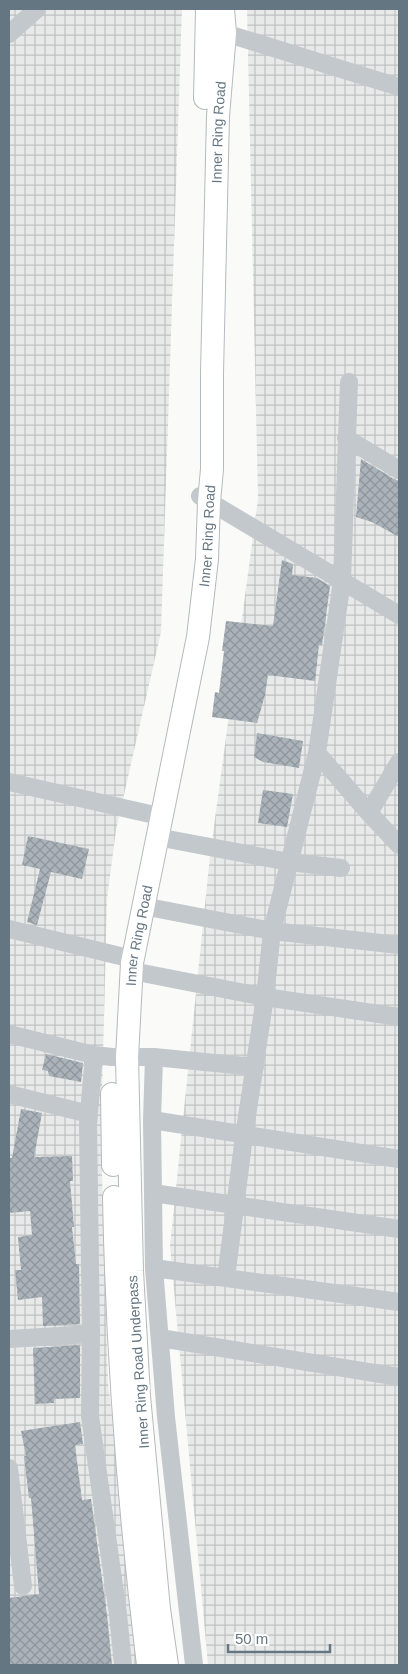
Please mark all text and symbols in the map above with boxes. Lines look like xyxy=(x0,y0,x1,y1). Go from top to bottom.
street label: Inner Ring Road xyxy=(208,81,229,183)
street label: Inner Ring Road xyxy=(196,484,219,588)
street label: Inner Ring Road xyxy=(123,884,156,986)
street label: Inner Ring Road Underpass xyxy=(124,1275,152,1449)
scale bar xyxy=(228,1622,330,1654)
text: 50 m xyxy=(235,1630,268,1647)

